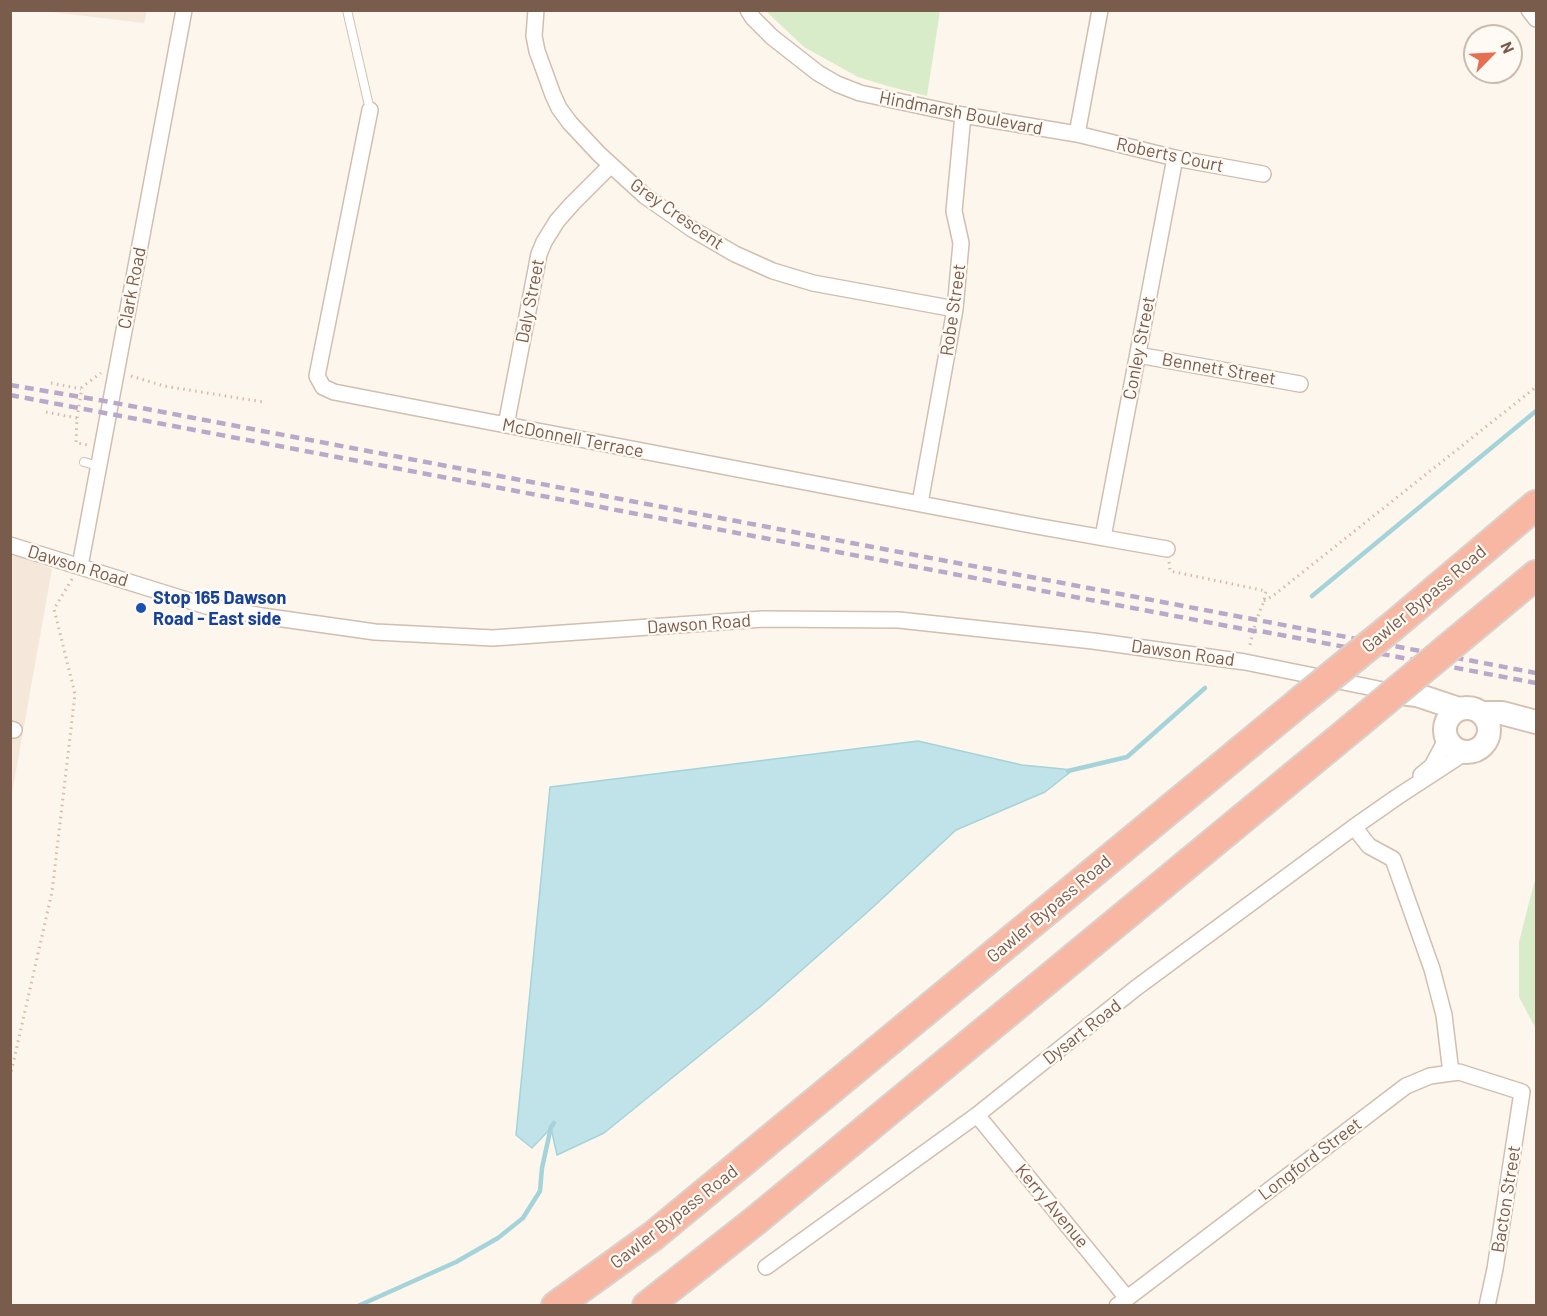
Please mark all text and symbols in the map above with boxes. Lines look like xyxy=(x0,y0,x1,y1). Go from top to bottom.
north arrow xyxy=(1463,24,1523,84)
text: N xyxy=(1497,39,1519,56)
street label: Hindmarsh Boulevard xyxy=(877,87,1045,139)
street label: Roberts Court xyxy=(1114,133,1226,177)
street label: Grey Crescent xyxy=(626,174,728,254)
street label: Clark Road xyxy=(113,245,151,331)
street label: Daly Street xyxy=(511,257,549,345)
street label: Robe Street xyxy=(936,263,970,357)
street label: Conley Street xyxy=(1118,294,1160,402)
street label: Bennett Street xyxy=(1160,348,1278,390)
street label: McDonnell Terrace xyxy=(500,414,646,462)
street label: Dawson Road xyxy=(25,540,131,592)
street label: Gawler Bypass Road xyxy=(1357,541,1491,657)
place label: Stop 165 Dawson Road - East side xyxy=(153,587,286,630)
marker: Stop 165 Dawson Road - East side xyxy=(134,601,148,615)
street label: Dawson Road xyxy=(646,610,752,638)
street label: Dawson Road xyxy=(1130,635,1236,671)
street label: Gawler Bypass Road xyxy=(982,851,1116,967)
street label: Dysart Road xyxy=(1039,995,1125,1069)
street label: Longford Street xyxy=(1254,1113,1366,1205)
street label: Bacton Street xyxy=(1487,1144,1525,1254)
street label: Gawler Bypass Road xyxy=(606,1160,742,1274)
street label: Kerry Avenue xyxy=(1011,1160,1093,1252)

